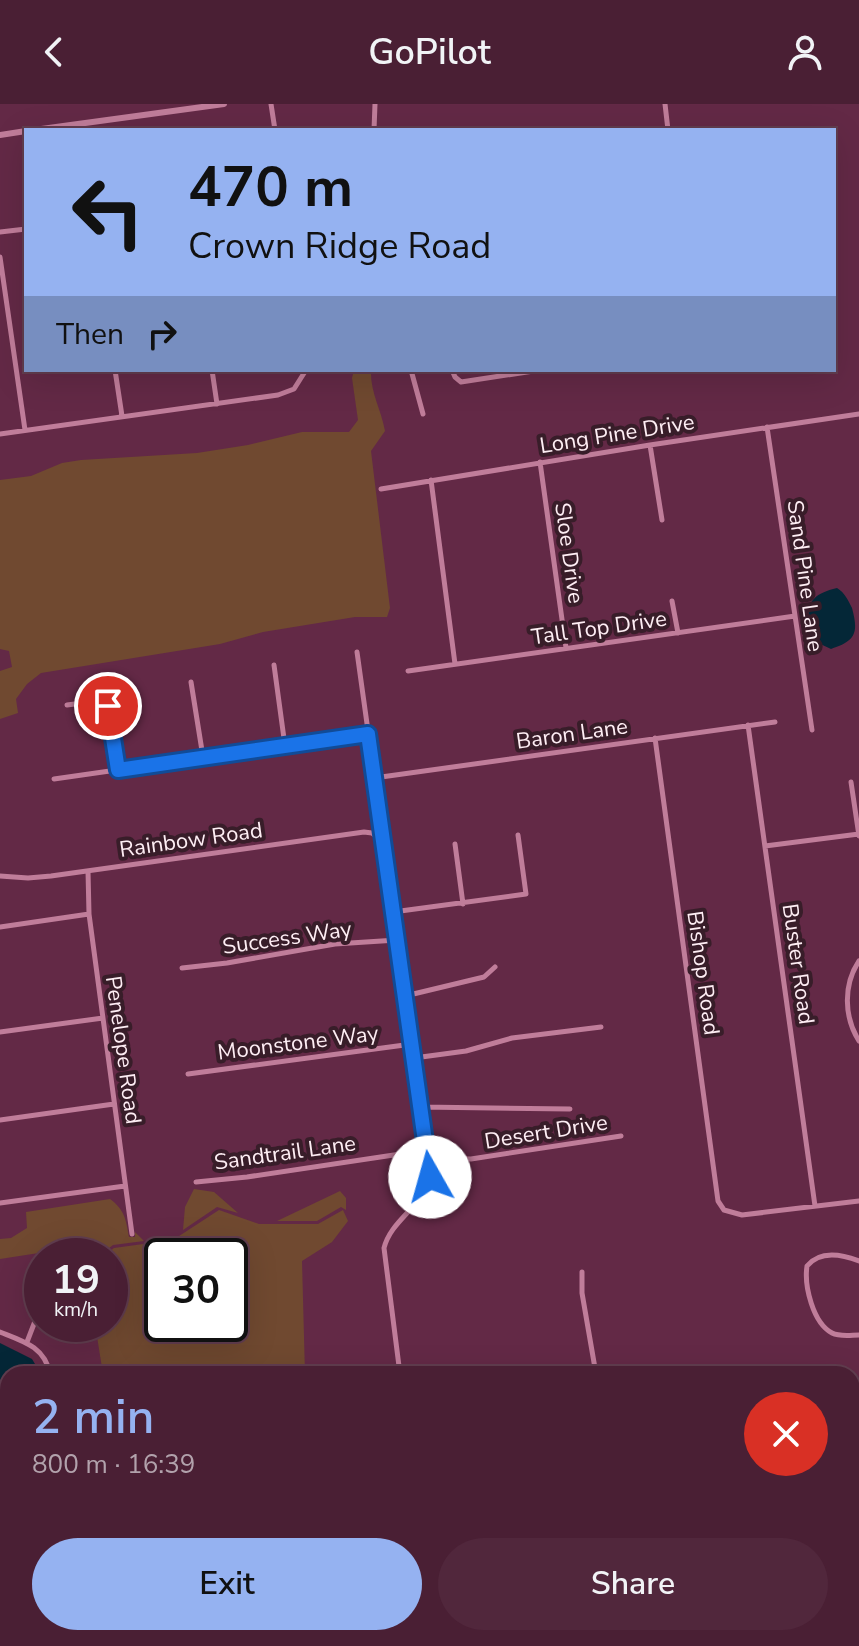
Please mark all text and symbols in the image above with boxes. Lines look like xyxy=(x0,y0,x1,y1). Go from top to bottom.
text: GoPilot xyxy=(368,28,491,77)
icon: back xyxy=(32,30,76,74)
icon: person xyxy=(783,30,827,74)
text: 470 m xyxy=(188,149,353,226)
icon: left xyxy=(56,160,160,264)
text: Crown Ridge Road xyxy=(188,222,491,271)
icon: right xyxy=(140,312,184,356)
text: Then xyxy=(56,314,124,355)
street label: Long Pine Drive xyxy=(538,407,696,461)
street label: Sand Pine Lane xyxy=(780,498,830,654)
street label: Sloe Drive xyxy=(547,501,591,605)
street label: Tall Top Drive xyxy=(529,604,669,652)
pin xyxy=(74,672,142,740)
icon: arrive xyxy=(86,684,130,728)
street label: Baron Lane xyxy=(514,711,630,757)
street label: Rainbow Road xyxy=(118,815,264,865)
street label: Buster Road xyxy=(775,902,821,1026)
street label: Bishop Road xyxy=(679,909,727,1037)
street label: Success Way xyxy=(220,914,354,962)
street label: Penelope Road xyxy=(98,974,148,1126)
street label: Moonstone Way xyxy=(216,1018,381,1068)
street label: Desert Drive xyxy=(482,1107,610,1157)
street label: Sandtrail Lane xyxy=(212,1128,358,1178)
position arrow xyxy=(388,1135,472,1219)
speed limit sign: 30 xyxy=(144,1238,248,1342)
text: 19 xyxy=(52,1253,100,1307)
text: km/h xyxy=(54,1296,98,1323)
text: 2 min xyxy=(32,1384,154,1450)
button: close xyxy=(744,1392,828,1476)
text: 800 m · 16:39 xyxy=(32,1447,195,1482)
button: Exit xyxy=(32,1538,422,1630)
button: Share xyxy=(438,1538,828,1630)

